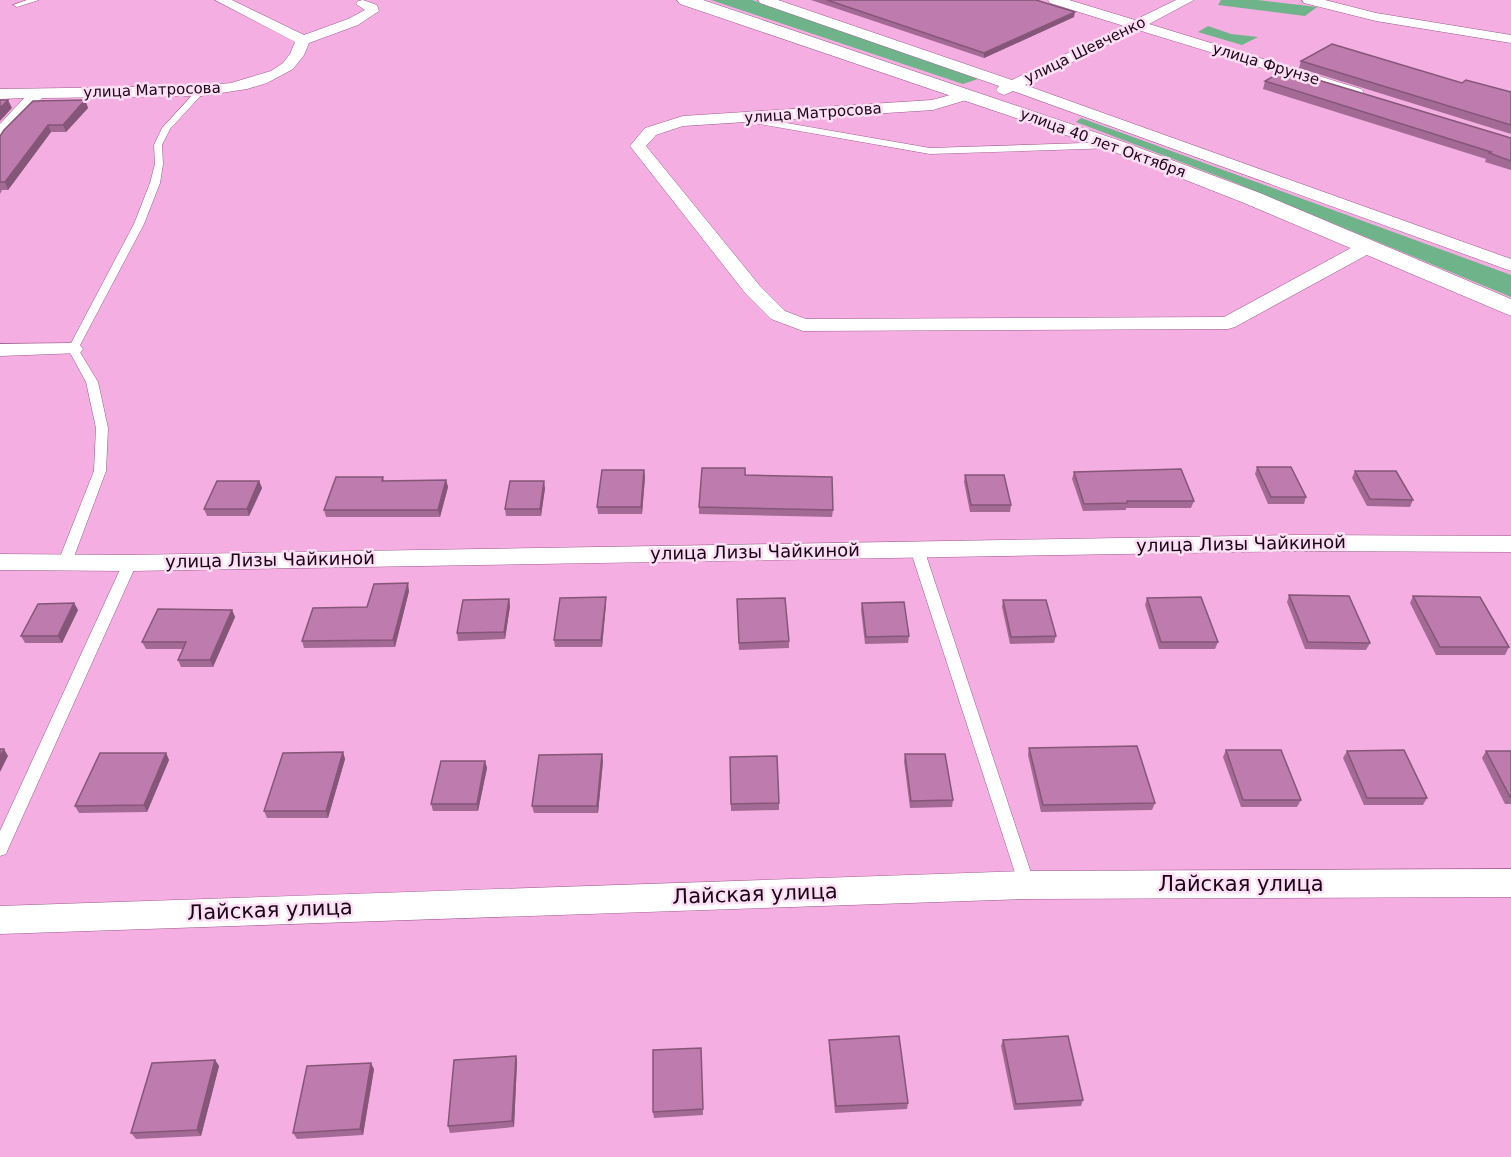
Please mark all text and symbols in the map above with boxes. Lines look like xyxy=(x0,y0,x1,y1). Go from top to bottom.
street label: улица Шевченко xyxy=(1021,13,1149,87)
street label: улица Фрунзе xyxy=(1210,39,1322,89)
street label: улица Матросова xyxy=(83,79,221,101)
street label: улица Матросова xyxy=(744,99,882,127)
street label: улица 40 лет Октября xyxy=(1018,105,1188,181)
street label: улица Лизы Чайкиной xyxy=(1136,531,1346,556)
street label: улица Лизы Чайкиной xyxy=(650,539,860,564)
street label: улица Лизы Чайкиной xyxy=(165,547,375,572)
street label: Лайская улица xyxy=(1158,872,1324,896)
street label: Лайская улица xyxy=(672,879,838,909)
street label: Лайская улица xyxy=(187,895,353,925)

